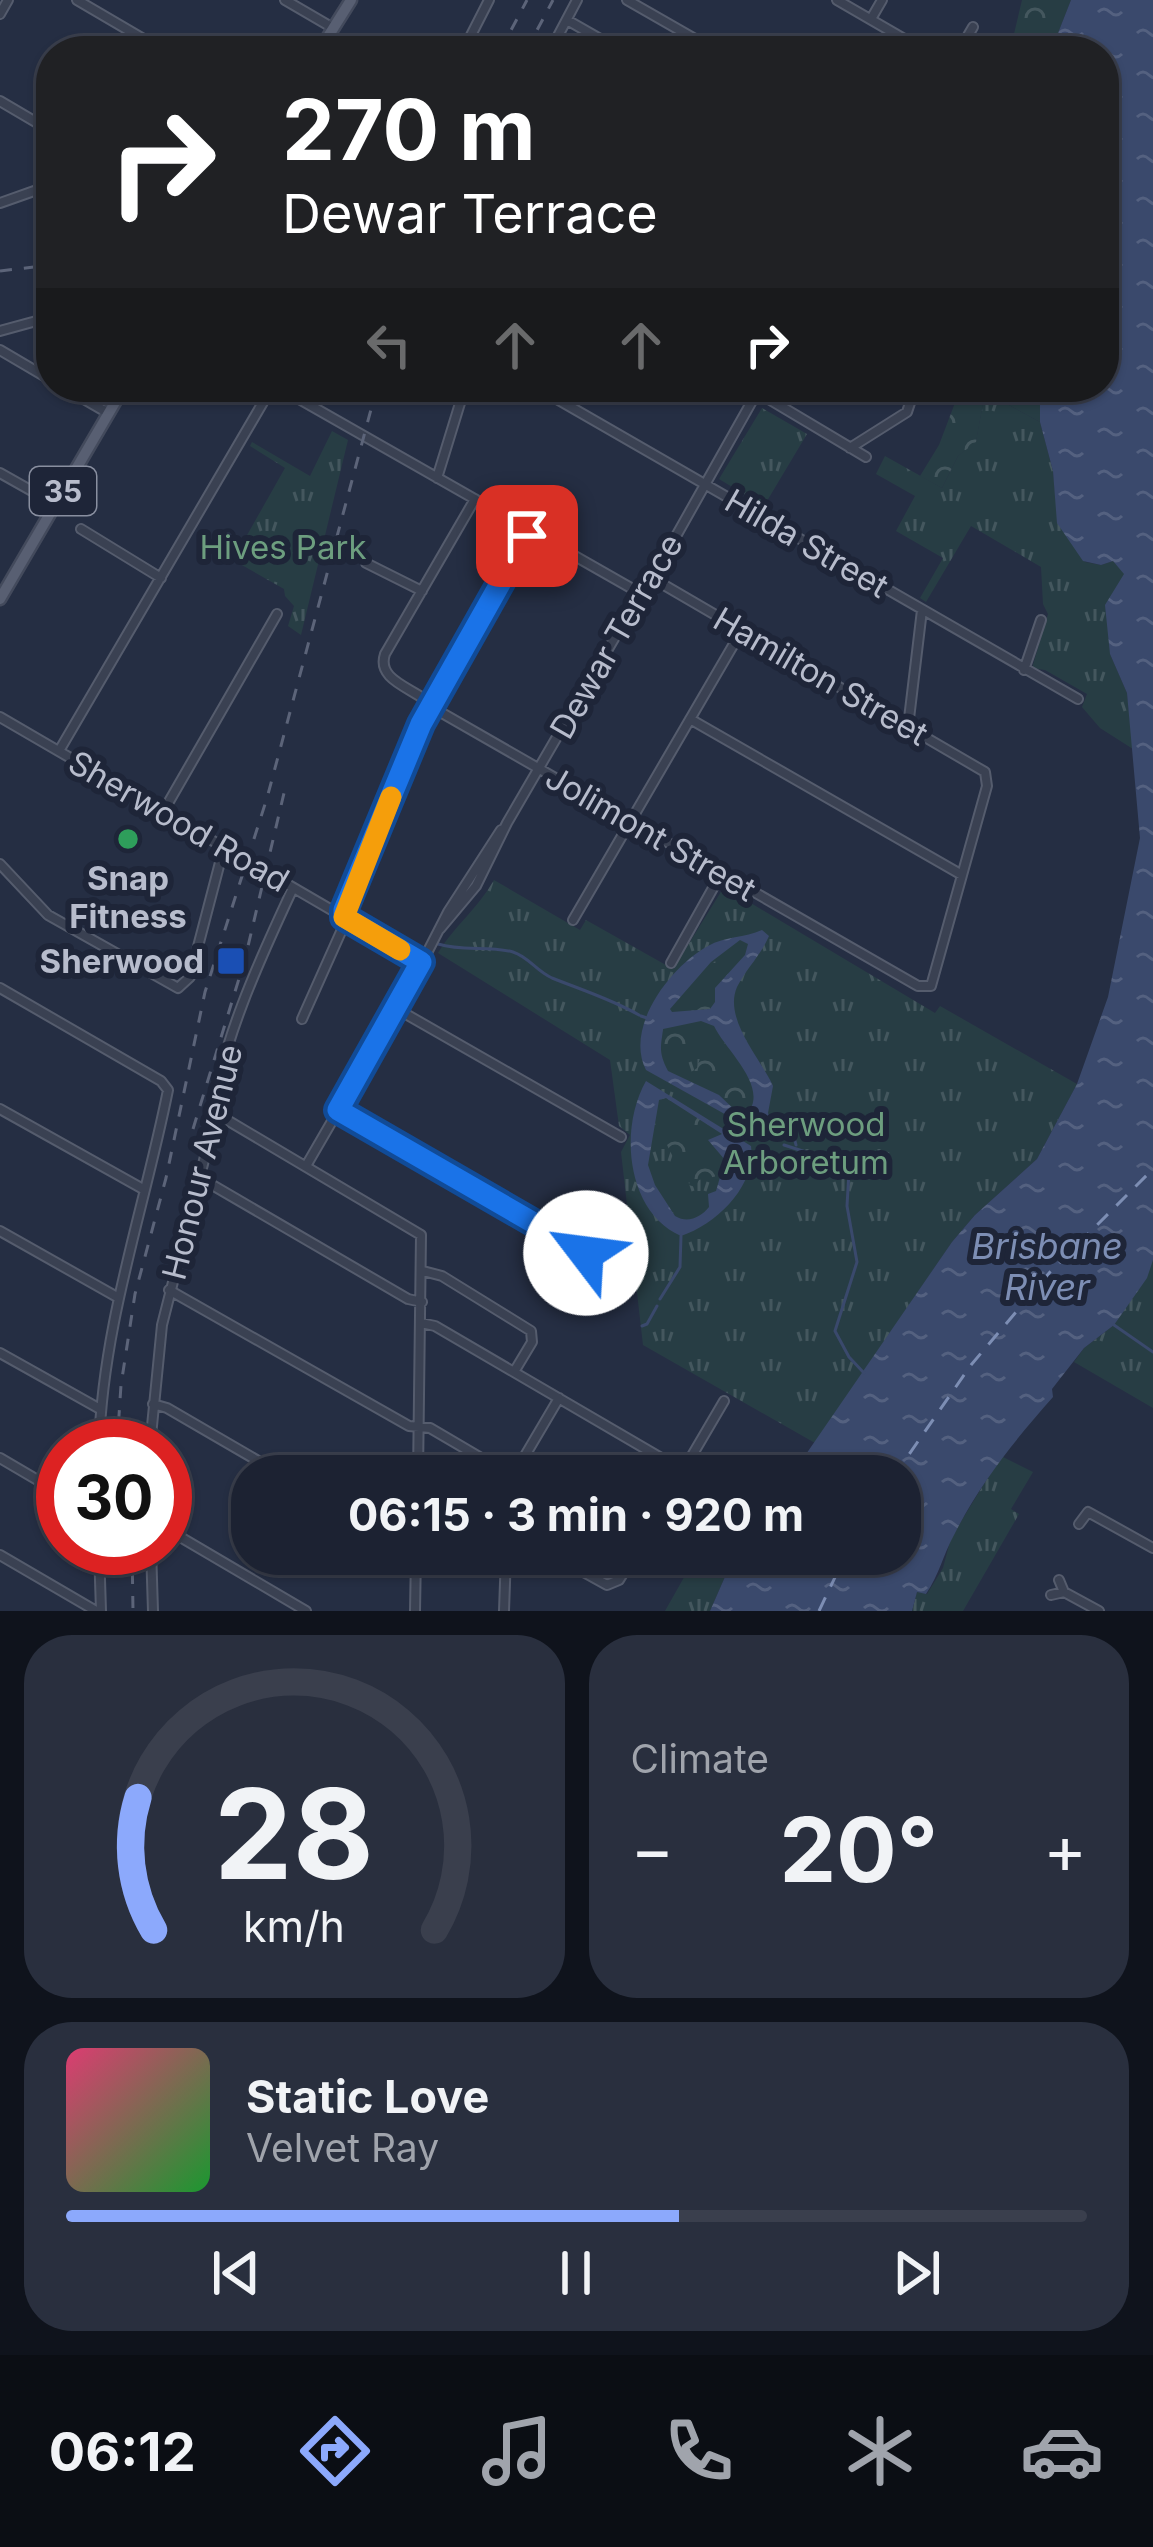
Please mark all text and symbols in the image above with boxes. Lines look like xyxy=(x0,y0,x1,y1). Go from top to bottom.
text: 270 m xyxy=(282,79,536,180)
icon: right xyxy=(84,84,240,240)
text: Dewar Terrace xyxy=(282,181,658,246)
icon: left xyxy=(356,312,422,378)
icon: ahead xyxy=(482,312,548,378)
icon: ahead xyxy=(608,312,674,378)
icon: right xyxy=(734,312,800,378)
road number: 35 xyxy=(30,467,96,515)
street label: Hilda Street xyxy=(718,480,896,606)
pin xyxy=(476,485,578,587)
icon: arrive xyxy=(494,503,560,569)
park label: Hives Park xyxy=(199,527,367,567)
street label: Dewar Terrace xyxy=(541,527,691,745)
street label: Hamilton Street xyxy=(707,599,935,754)
street label: Sherwood Road xyxy=(62,742,296,900)
street label: Jolimont Street xyxy=(539,757,763,909)
marker: Snap Fitness xyxy=(115,826,141,852)
place label: Snap Fitness xyxy=(69,858,187,936)
place label: Sherwood xyxy=(40,941,204,981)
marker: Sherwood xyxy=(215,945,247,977)
street label: Honour Avenue xyxy=(153,1040,251,1284)
park label: Sherwood Arboretum xyxy=(723,1104,889,1182)
position arrow xyxy=(523,1190,649,1316)
water label: Brisbane River xyxy=(971,1224,1123,1309)
speed limit sign: 30 xyxy=(36,1419,192,1575)
text: 06:15 · 3 min · 920 m xyxy=(348,1487,804,1542)
text: Climate xyxy=(631,1735,769,1782)
text: 28 xyxy=(214,1758,374,1909)
text: 20° xyxy=(779,1795,938,1904)
text: − xyxy=(631,1809,674,1889)
text: + xyxy=(1043,1809,1087,1889)
text: km/h xyxy=(243,1899,345,1951)
text: Static Love xyxy=(246,2069,489,2124)
text: Velvet Ray xyxy=(246,2124,439,2171)
icon: previous xyxy=(203,2240,269,2306)
icon: pause xyxy=(543,2240,609,2306)
icon: next xyxy=(884,2240,950,2306)
icon: directions xyxy=(293,2409,377,2493)
icon: music xyxy=(475,2409,559,2493)
icon: phone xyxy=(657,2409,741,2493)
icon: climate xyxy=(838,2409,922,2493)
icon: car xyxy=(1020,2409,1104,2493)
text: 06:12 xyxy=(49,2419,196,2484)

